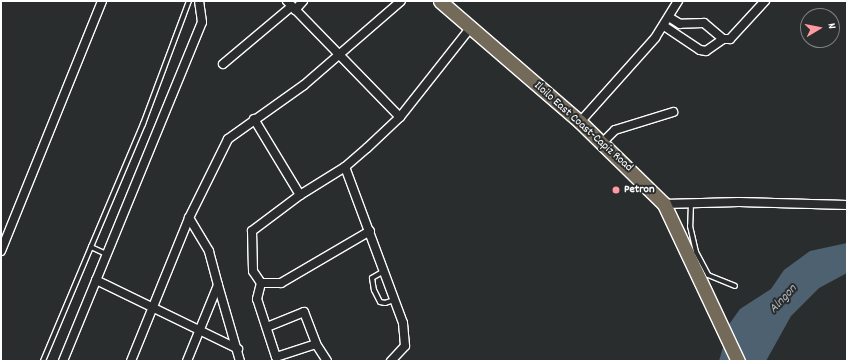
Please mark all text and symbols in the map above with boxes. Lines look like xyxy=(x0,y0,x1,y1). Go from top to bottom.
north arrow xyxy=(800,8,840,48)
text: N xyxy=(822,22,839,30)
street label: Iloilo East Coast-Capiz Road xyxy=(531,79,635,175)
place label: Petron xyxy=(624,183,654,197)
marker: Petron xyxy=(611,185,621,195)
water label: Alngon xyxy=(767,282,801,318)

